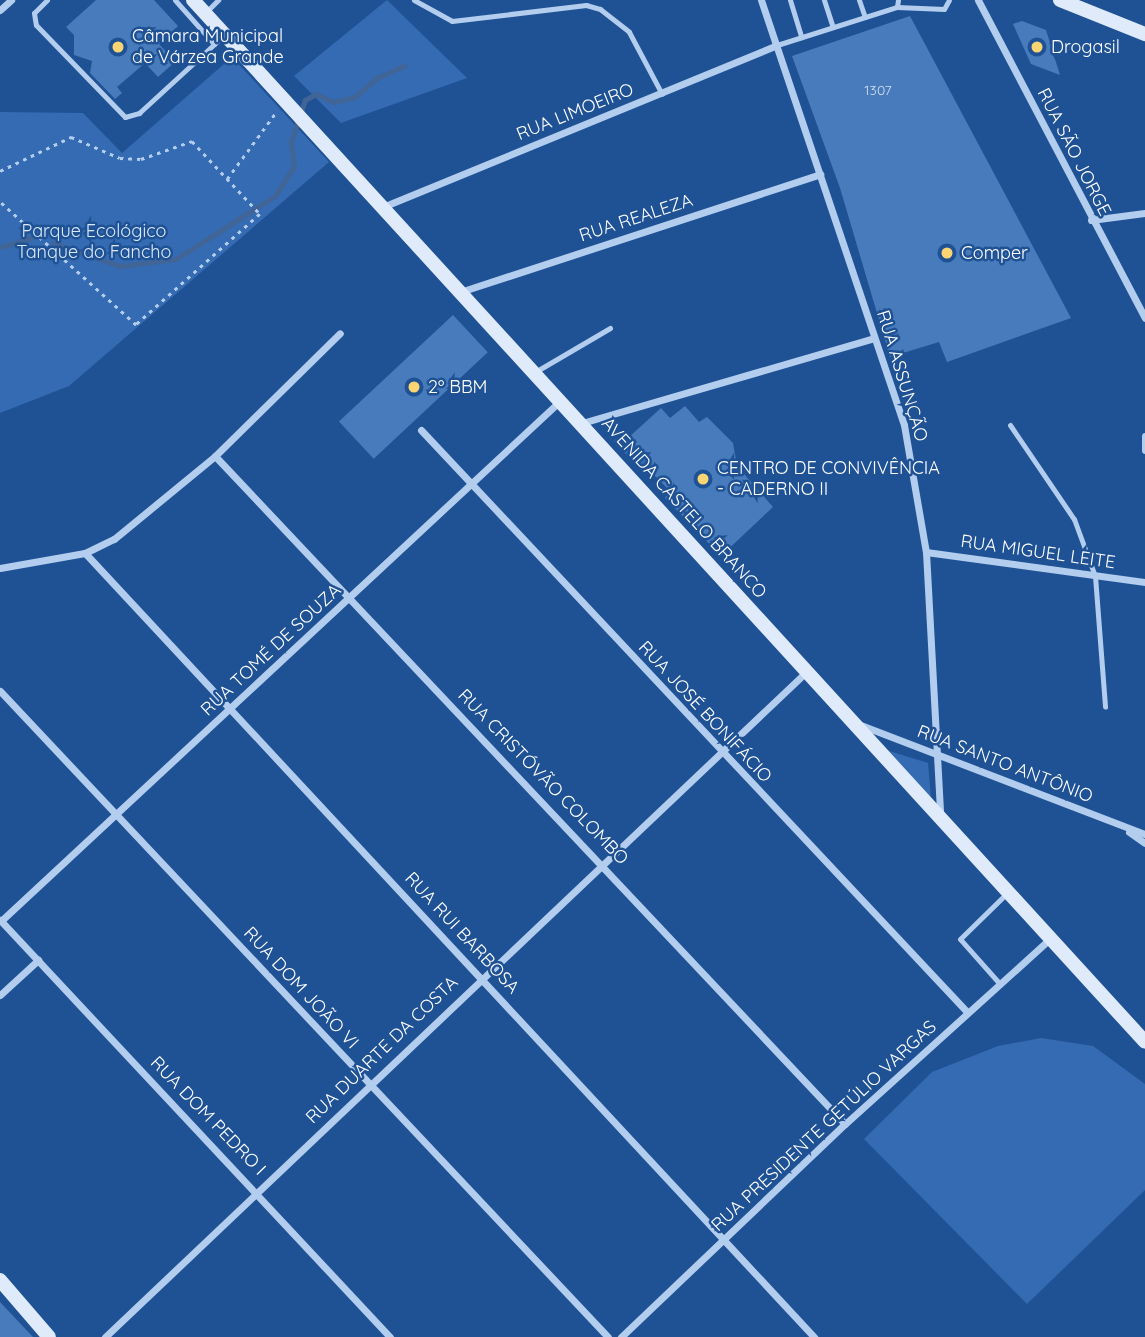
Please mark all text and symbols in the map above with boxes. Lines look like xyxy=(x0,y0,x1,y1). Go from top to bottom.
place label: Câmara Municipal de Várzea Grande xyxy=(132,26,284,68)
place label: Drogasil xyxy=(1051,36,1120,58)
marker: Câmara Municipal de Várzea Grande xyxy=(110,39,126,55)
marker: Drogasil xyxy=(1029,39,1045,55)
street label: RUA LIMOEIRO xyxy=(513,79,637,145)
house number: 1307 xyxy=(864,82,892,98)
street label: RUA SÃO JORGE xyxy=(1033,85,1115,219)
street label: RUA REALEZA xyxy=(576,189,696,247)
park label: Parque Ecológico Tanque do Fancho xyxy=(17,221,171,264)
place label: Comper xyxy=(961,242,1028,264)
marker: Comper xyxy=(939,245,955,261)
street label: RUA ASSUNÇÃO xyxy=(872,308,932,444)
place label: 2º BBM xyxy=(428,376,487,398)
marker: 2º BBM xyxy=(406,379,422,395)
street label: AVENIDA CASTELO BRANCO xyxy=(597,413,771,603)
place label: CENTRO DE CONVIVÊNCIA - CADERNO II xyxy=(717,458,940,500)
marker: CENTRO DE CONVIVÊNCIA - CADERNO II xyxy=(695,471,711,487)
street label: RUA MIGUEL LEITE xyxy=(959,530,1117,574)
street label: RUA TOMÉ DE SOUZA xyxy=(197,580,345,720)
street label: RUA JOSÉ BONIFÁCIO xyxy=(634,637,776,787)
street label: RUA CRISTÓVÃO COLOMBO xyxy=(453,685,633,869)
street label: RUA SANTO ANTÔNIO xyxy=(914,721,1096,807)
street label: RUA RUI BARBOSA xyxy=(400,868,524,998)
street label: RUA DOM JOÃO VI xyxy=(239,923,363,1053)
street label: RUA DUARTE DA COSTA xyxy=(302,972,462,1128)
street label: RUA PRESIDENTE GETÚLIO VARGAS xyxy=(707,1016,941,1236)
street label: RUA DOM PEDRO I xyxy=(146,1052,270,1180)

